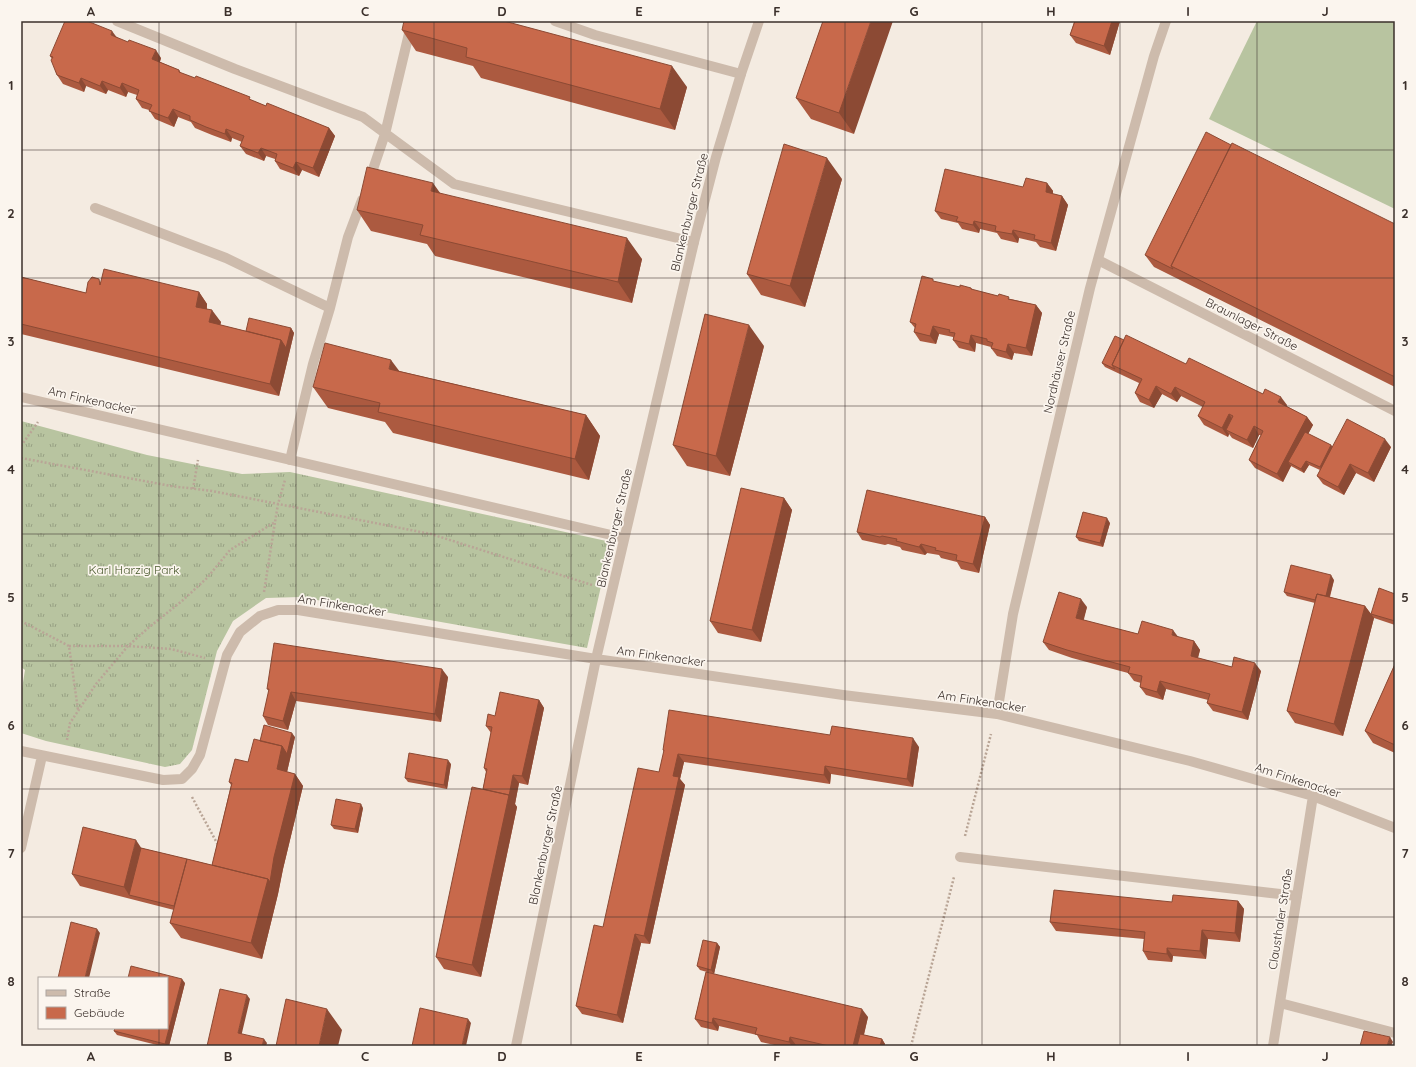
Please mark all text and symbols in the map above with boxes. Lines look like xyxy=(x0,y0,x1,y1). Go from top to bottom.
text: A xyxy=(87,3,96,19)
text: B xyxy=(224,3,232,19)
text: C xyxy=(361,3,369,19)
text: D xyxy=(497,3,507,19)
text: E xyxy=(635,3,643,19)
text: F xyxy=(773,3,781,19)
text: G xyxy=(909,3,919,19)
text: H xyxy=(1046,3,1056,19)
text: I xyxy=(1186,3,1190,19)
text: J xyxy=(1321,3,1329,19)
text: 1 xyxy=(8,77,14,93)
text: 1 xyxy=(1402,77,1408,93)
street label: Blankenburger Straße xyxy=(667,151,711,273)
text: 2 xyxy=(7,205,15,221)
text: 2 xyxy=(1401,205,1409,221)
street label: Braunlager Straße xyxy=(1203,294,1301,354)
street label: Nordhäuser Straße xyxy=(1040,309,1078,415)
text: 3 xyxy=(8,333,15,349)
text: 3 xyxy=(1402,333,1409,349)
street label: Am Finkenacker xyxy=(47,383,138,417)
text: 4 xyxy=(7,461,15,477)
text: 4 xyxy=(1401,461,1409,477)
street label: Blankenburger Straße xyxy=(593,467,635,589)
park label: Karl Harzig Park xyxy=(88,562,180,577)
text: 5 xyxy=(7,589,15,605)
text: 5 xyxy=(1401,589,1409,605)
street label: Am Finkenacker xyxy=(297,591,388,619)
street label: Am Finkenacker xyxy=(616,642,707,670)
street label: Am Finkenacker xyxy=(937,687,1028,715)
text: 6 xyxy=(7,717,15,733)
text: 6 xyxy=(1401,717,1409,733)
street label: Am Finkenacker xyxy=(1253,759,1343,801)
street label: Blankenburger Straße xyxy=(525,784,565,906)
text: 7 xyxy=(7,845,15,861)
text: 7 xyxy=(1401,845,1409,861)
street label: Clausthaler Straße xyxy=(1265,867,1295,971)
text: 8 xyxy=(7,973,15,989)
text: 8 xyxy=(1401,973,1409,989)
legend xyxy=(38,977,168,1029)
text: Straße xyxy=(74,985,111,1000)
text: Gebäude xyxy=(74,1005,125,1020)
text: A xyxy=(87,1048,96,1064)
text: B xyxy=(224,1048,232,1064)
text: C xyxy=(361,1048,369,1064)
text: D xyxy=(497,1048,507,1064)
text: E xyxy=(635,1048,643,1064)
text: F xyxy=(773,1048,781,1064)
text: G xyxy=(909,1048,919,1064)
text: H xyxy=(1046,1048,1056,1064)
text: I xyxy=(1186,1048,1190,1064)
text: J xyxy=(1321,1048,1329,1064)

